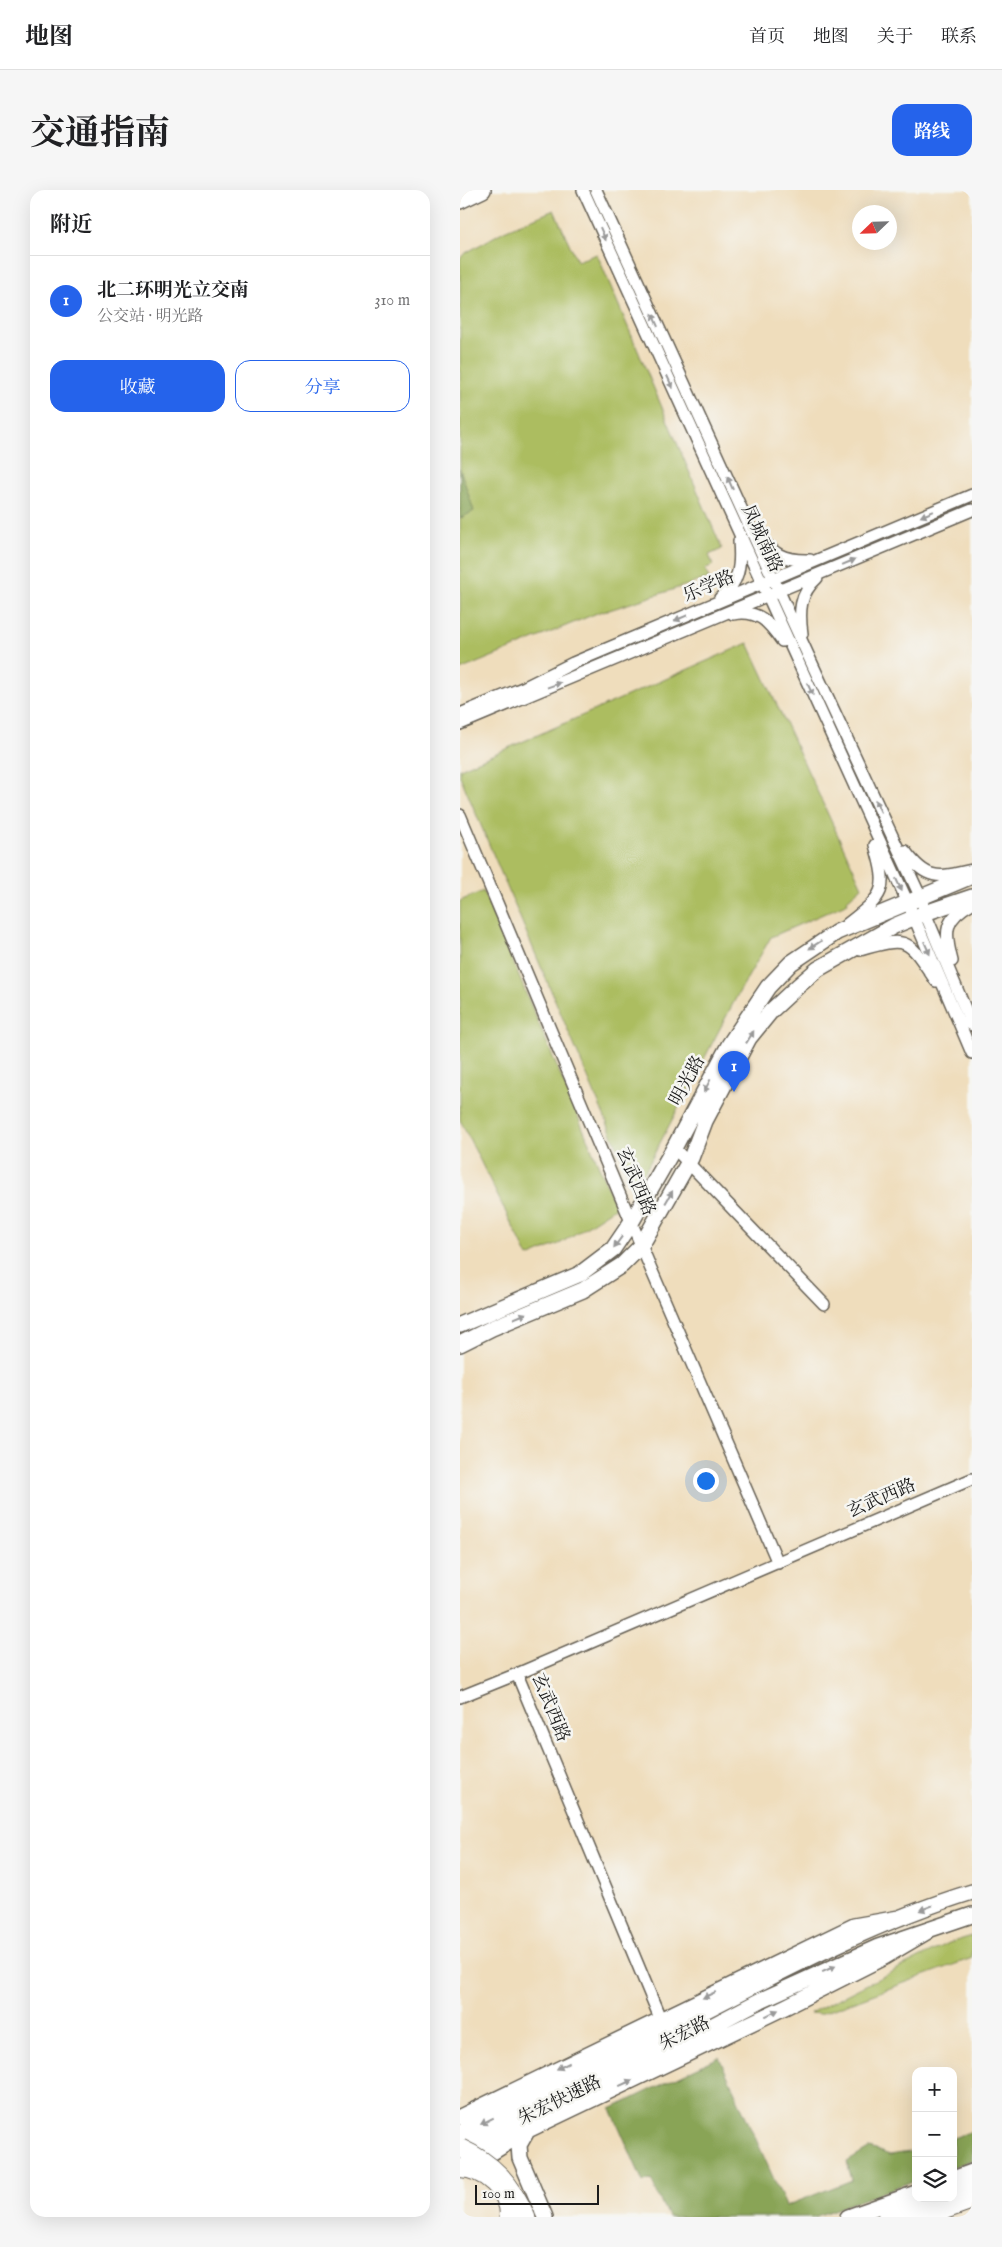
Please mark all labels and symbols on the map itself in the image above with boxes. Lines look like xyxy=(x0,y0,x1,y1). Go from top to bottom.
north arrow xyxy=(852,205,897,250)
one-way arrow xyxy=(599,227,607,241)
one-way arrow xyxy=(651,312,659,327)
one-way arrow xyxy=(666,375,674,389)
one-way arrow xyxy=(725,476,733,490)
street label: 凤城南路 xyxy=(735,502,787,576)
one-way arrow xyxy=(920,510,934,518)
one-way arrow xyxy=(842,558,857,566)
street label: 乐学路 xyxy=(680,566,738,608)
one-way arrow xyxy=(673,614,688,622)
one-way arrow xyxy=(546,681,561,688)
one-way arrow xyxy=(806,682,814,696)
one-way arrow xyxy=(874,799,882,813)
one-way arrow xyxy=(896,878,904,892)
one-way arrow xyxy=(809,940,822,950)
one-way arrow xyxy=(924,941,932,955)
one-way arrow xyxy=(746,1031,755,1044)
pin: 1 xyxy=(718,1051,750,1092)
street label: 明光路 xyxy=(665,1052,711,1110)
one-way arrow xyxy=(703,1078,711,1093)
street label: 玄武西路 xyxy=(610,1144,660,1220)
one-way arrow xyxy=(664,1191,673,1204)
one-way arrow xyxy=(613,1235,623,1249)
one-way arrow xyxy=(513,1312,527,1320)
your location xyxy=(693,1468,719,1494)
street label: 玄武西路 xyxy=(844,1474,920,1524)
street label: 玄武西路 xyxy=(526,1670,574,1746)
one-way arrow xyxy=(918,1904,933,1912)
one-way arrow xyxy=(822,1965,836,1973)
one-way arrow xyxy=(702,1991,716,1999)
one-way arrow xyxy=(765,2009,779,2017)
street label: 朱宏路 xyxy=(656,2012,714,2056)
one-way arrow xyxy=(556,2062,570,2070)
street label: 朱宏快速路 xyxy=(515,2071,605,2131)
one-way arrow xyxy=(619,2079,633,2087)
one-way arrow xyxy=(480,2117,494,2125)
scale bar xyxy=(475,2182,599,2205)

